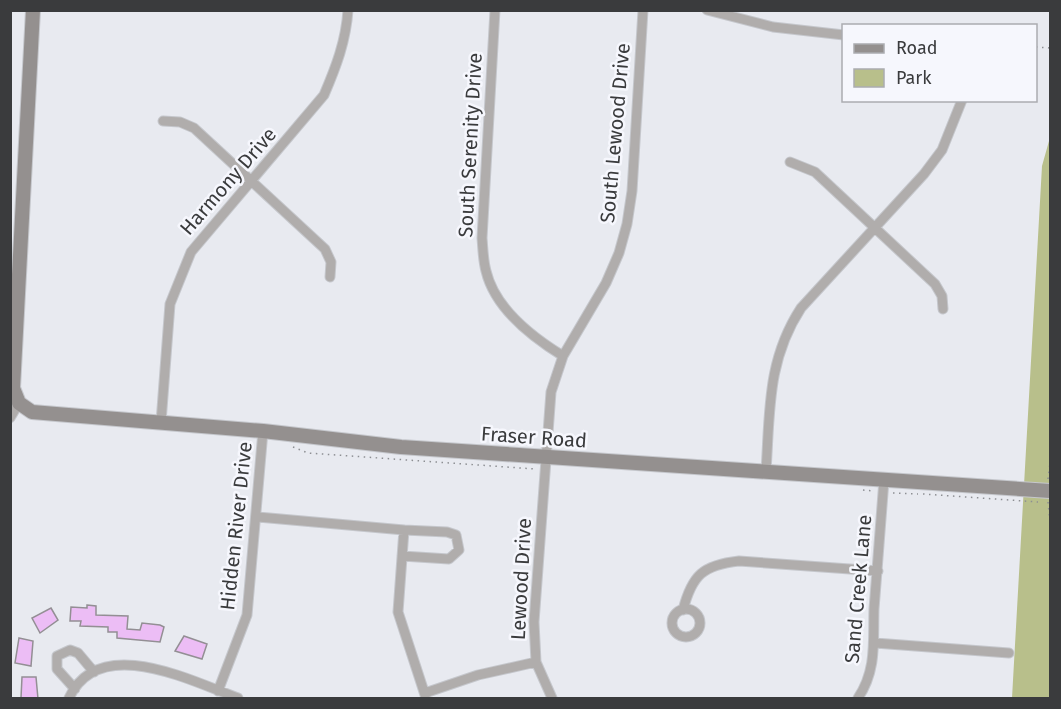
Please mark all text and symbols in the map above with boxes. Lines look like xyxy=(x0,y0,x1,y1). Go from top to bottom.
legend xyxy=(842,24,1037,102)
text: Road xyxy=(896,37,938,59)
street label: South Lewood Drive xyxy=(595,42,635,224)
street label: South Serenity Drive xyxy=(453,52,487,238)
text: Park xyxy=(896,67,932,89)
street label: Harmony Drive xyxy=(175,122,281,240)
street label: Fraser Road xyxy=(480,421,588,453)
street label: Hidden River Drive xyxy=(215,441,257,611)
street label: Sand Creek Lane xyxy=(840,514,876,664)
street label: Lewood Drive xyxy=(506,517,536,641)

